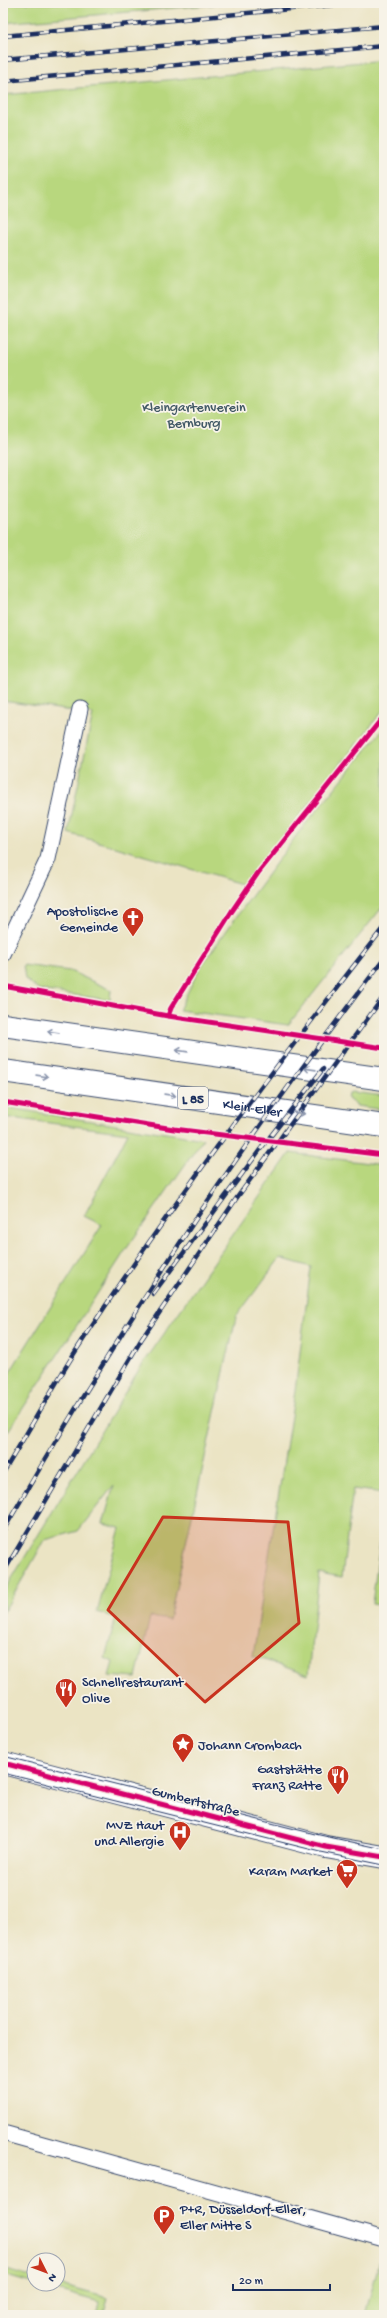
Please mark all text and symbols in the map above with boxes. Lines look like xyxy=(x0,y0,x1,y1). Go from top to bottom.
park label: Kleingartenverein Bernburg xyxy=(142,400,246,433)
place label: Apostolische Gemeinde xyxy=(47,904,119,937)
church icon: Apostolische Gemeinde xyxy=(120,905,146,938)
one-way arrow xyxy=(47,1028,60,1036)
one-way arrow xyxy=(176,1047,189,1055)
one-way arrow xyxy=(304,1065,317,1073)
one-way arrow xyxy=(35,1072,48,1080)
road number: L 85 xyxy=(178,1087,208,1109)
one-way arrow xyxy=(163,1091,176,1099)
street label: Klein-Eller xyxy=(222,1097,284,1122)
one-way arrow xyxy=(292,1109,305,1117)
place label: Schnellrestaurant Olive xyxy=(82,1675,185,1708)
restaurant icon: Schnellrestaurant Olive xyxy=(53,1676,79,1709)
place icon: Johann Crombach xyxy=(170,1731,196,1764)
place label: Johann Crombach xyxy=(198,1738,302,1755)
place label: Gaststätte Franz Ratte xyxy=(251,1762,323,1795)
restaurant icon: Gaststätte Franz Ratte xyxy=(325,1763,351,1796)
street label: Gumbertstraße xyxy=(150,1783,242,1822)
place label: MVZ Haut und Allergie xyxy=(94,1818,165,1851)
hospital icon: MVZ Haut und Allergie xyxy=(167,1819,193,1852)
supermarket icon: Karam Market xyxy=(334,1857,360,1890)
place label: Karam Market xyxy=(249,1864,333,1881)
place label: P+R, Düsseldorf-Eller, Eller Mitte S xyxy=(179,2202,306,2235)
parking icon: P+R, Düsseldorf-Eller, Eller Mitte S xyxy=(151,2203,177,2236)
north arrow xyxy=(26,2252,66,2292)
scale bar xyxy=(233,2266,330,2292)
text: N xyxy=(45,2271,59,2284)
text: 20 m xyxy=(239,2275,264,2289)

